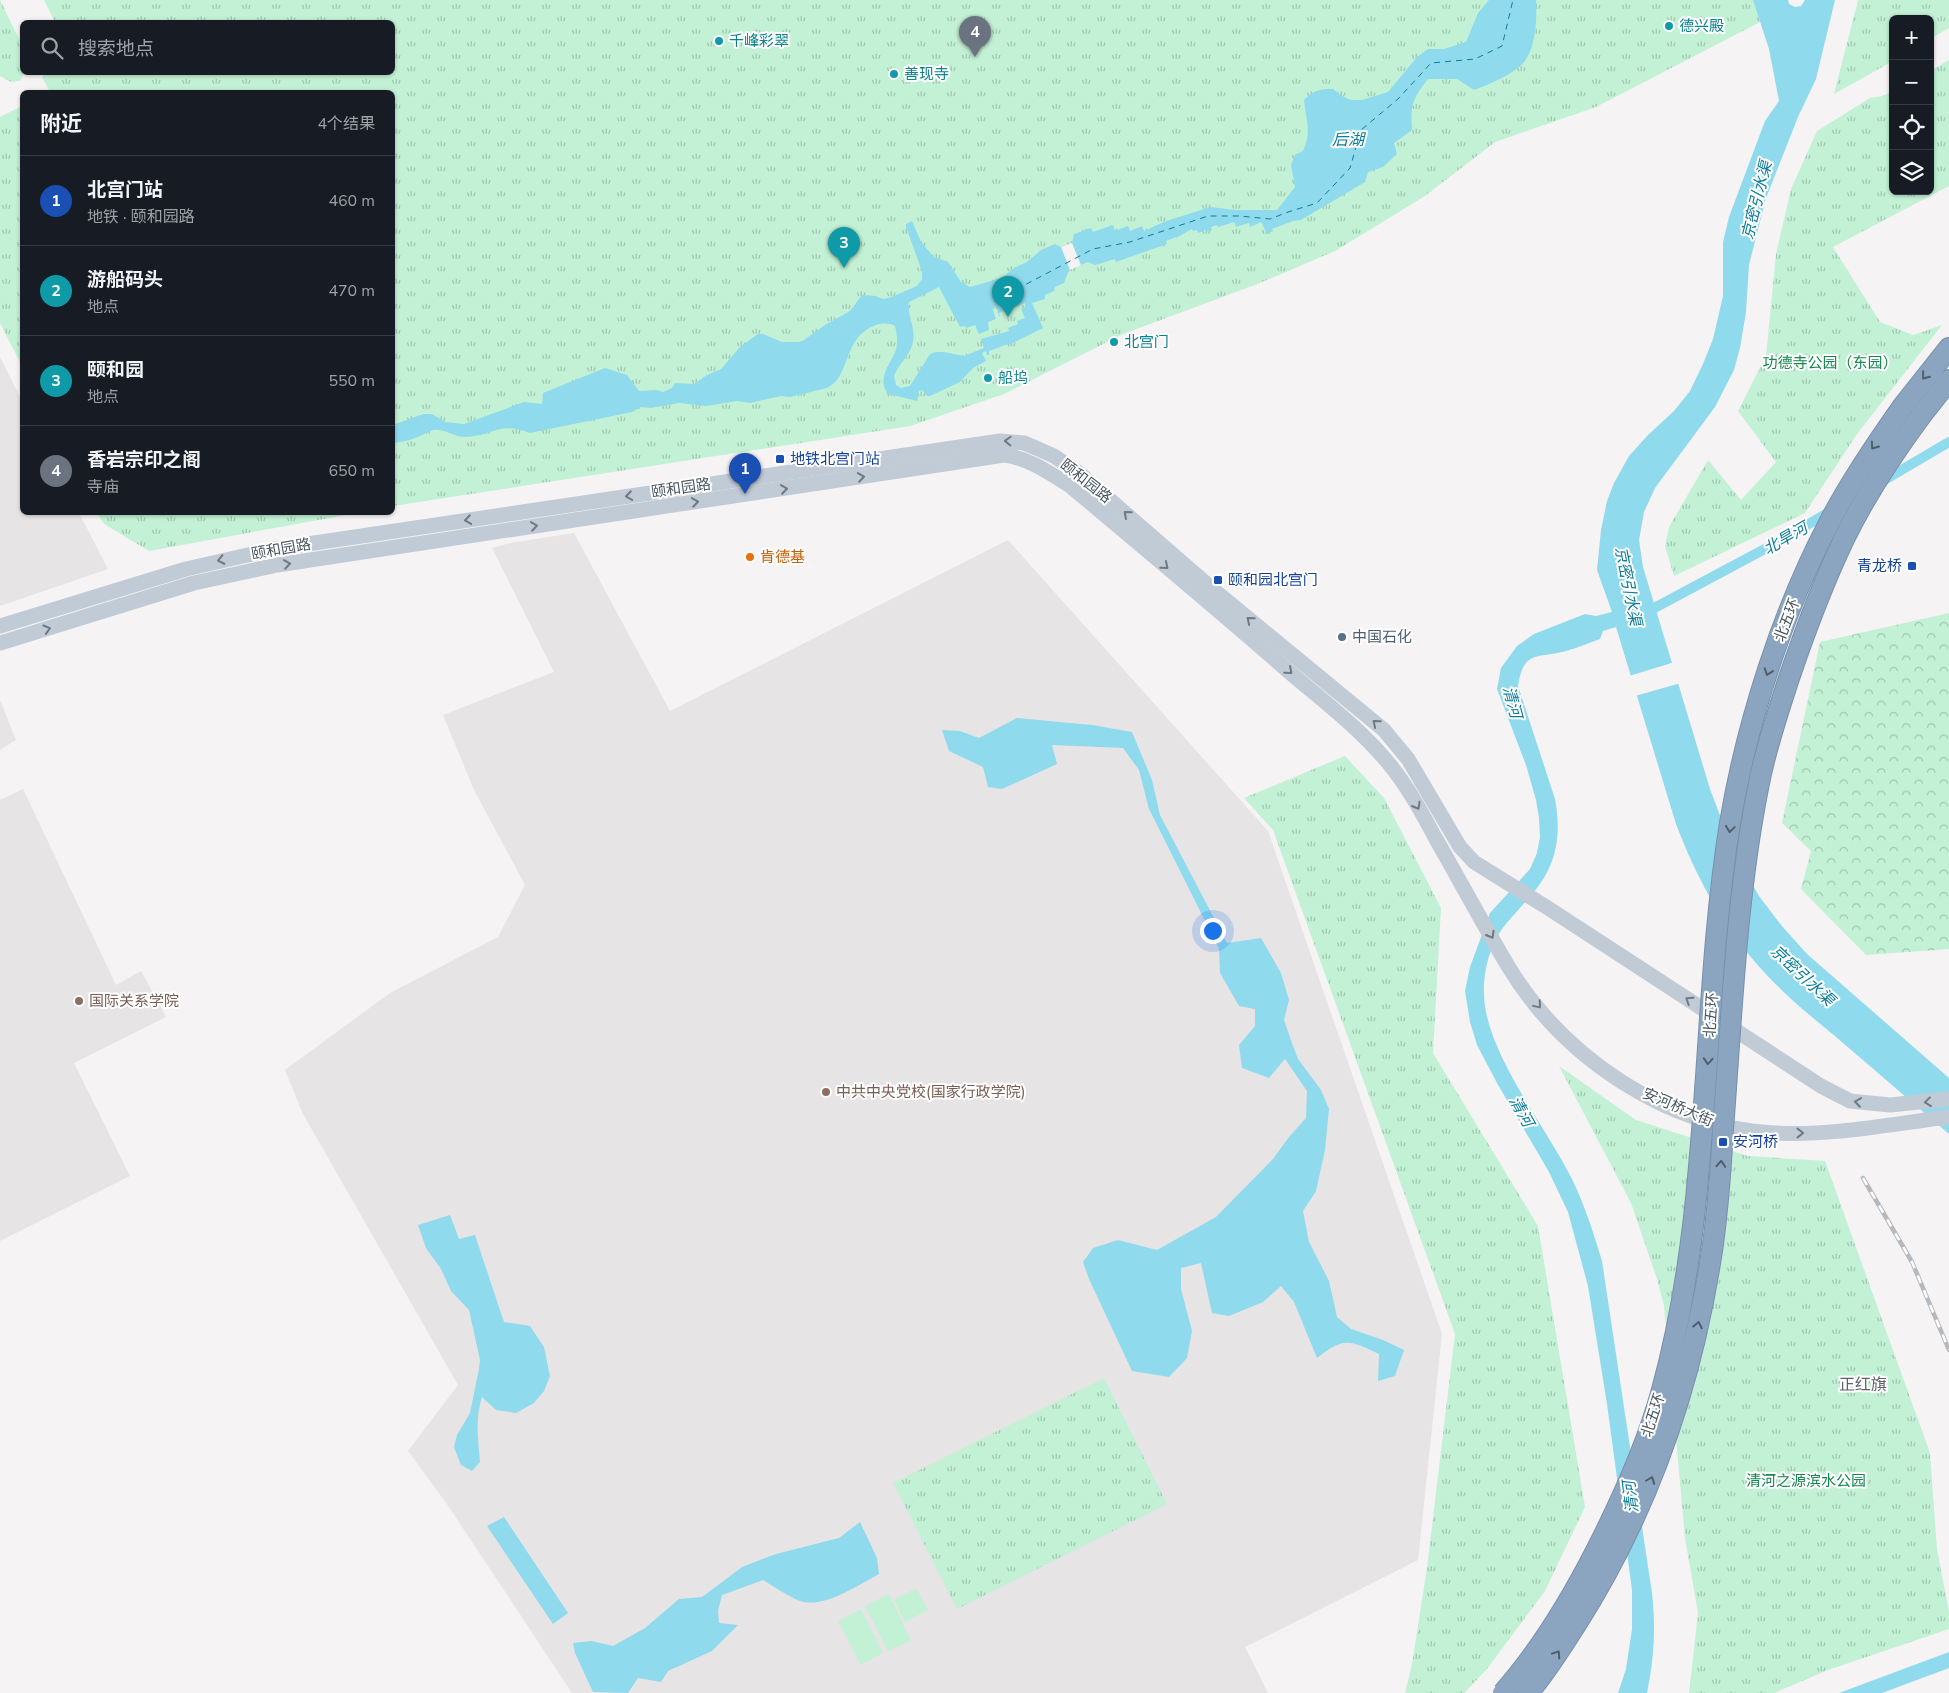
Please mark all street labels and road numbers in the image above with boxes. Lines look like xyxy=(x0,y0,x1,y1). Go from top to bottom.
street label: 颐和园路 xyxy=(1056,455,1116,507)
street label: 颐和园路 xyxy=(650,474,712,502)
street label: 颐和园路 xyxy=(250,534,312,564)
street label: 北五环 xyxy=(1770,595,1804,645)
street label: 北五环 xyxy=(1699,992,1723,1038)
street label: 安河桥大街 xyxy=(1640,1083,1716,1131)
street label: 北五环 xyxy=(1637,1391,1669,1439)

